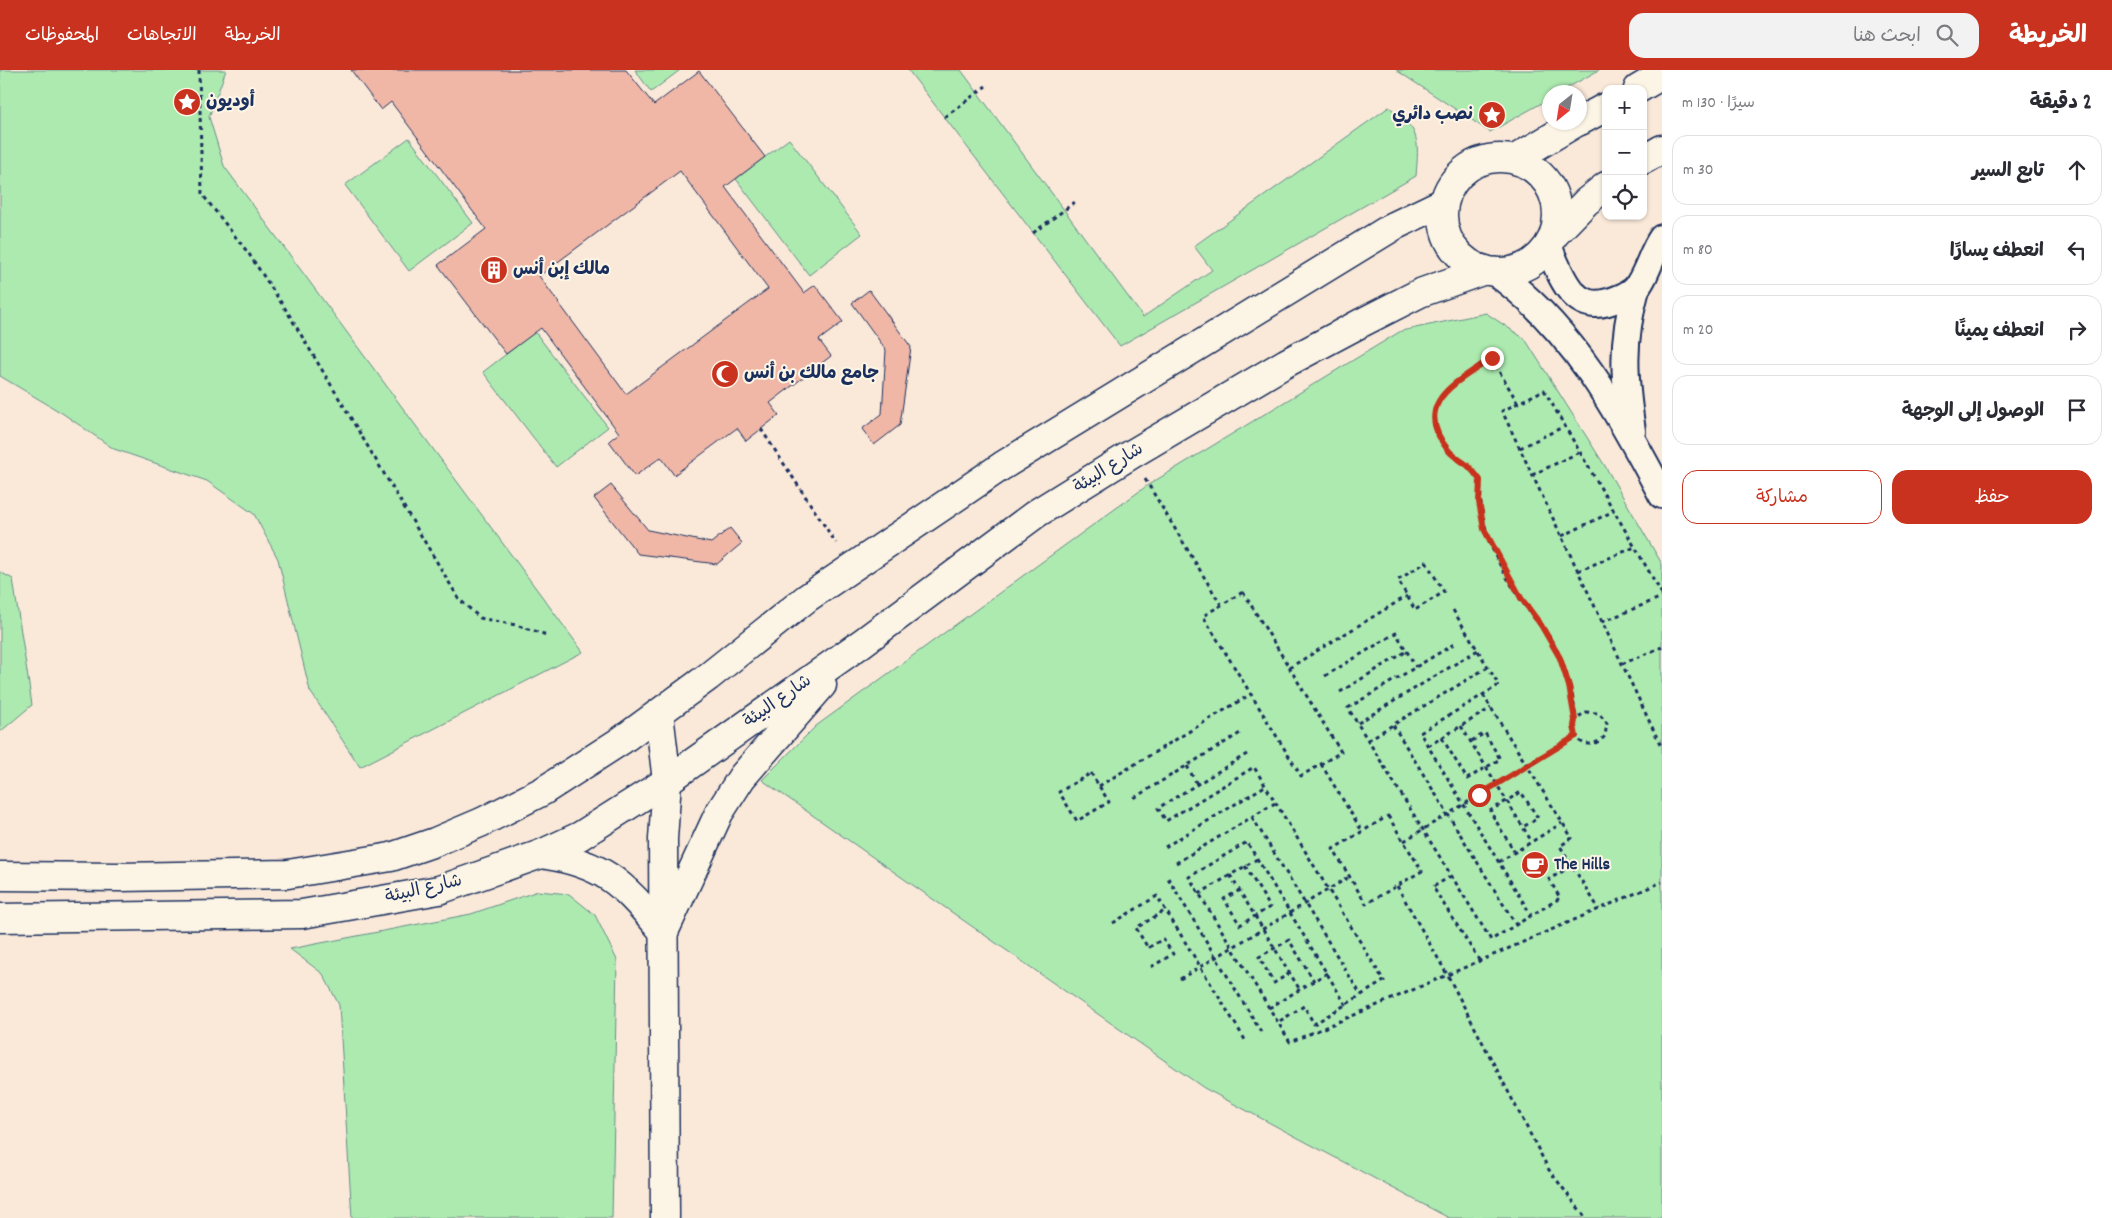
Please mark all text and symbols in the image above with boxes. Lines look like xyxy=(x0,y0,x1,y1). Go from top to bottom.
search box xyxy=(1629,13,1979,58)
text: الخريطة xyxy=(2009,20,2087,54)
icon: search xyxy=(1933,21,1961,49)
text: المحفوظات xyxy=(25,24,99,49)
text: الاتجاهات xyxy=(127,24,197,49)
text: الخريطة xyxy=(225,24,281,49)
text: ابحث هنا xyxy=(1853,24,1921,51)
north arrow xyxy=(1542,85,1587,130)
map controls xyxy=(1602,85,1647,220)
button: + xyxy=(1602,85,1647,130)
place icon: أوديون xyxy=(172,87,202,117)
place label: أوديون xyxy=(206,89,255,115)
text: 2 دقيقة xyxy=(2030,89,2092,119)
text: سيرًا · 130 m xyxy=(1682,92,1755,115)
place icon: نصب دائري xyxy=(1477,100,1507,130)
place label: نصب دائري xyxy=(1392,103,1473,128)
button: − xyxy=(1602,130,1647,175)
icon: ahead xyxy=(2063,156,2091,184)
text: 30 m xyxy=(1683,159,1714,182)
text: تابع السير xyxy=(1972,159,2044,186)
button: locate xyxy=(1602,175,1647,220)
icon: left xyxy=(2063,236,2091,264)
text: 80 m xyxy=(1683,239,1713,262)
text: انعطف يسارًا xyxy=(1950,239,2044,266)
building icon: مالك إبن أنس xyxy=(479,255,509,285)
place label: مالك إبن أنس xyxy=(513,257,610,283)
icon: right xyxy=(2063,316,2091,344)
text: 20 m xyxy=(1683,319,1713,342)
text: انعطف يمينًا xyxy=(1955,319,2044,346)
route end xyxy=(1481,347,1504,370)
mosque icon: جامع مالك بن أنس xyxy=(710,359,740,389)
place label: جامع مالك بن أنس xyxy=(744,361,879,387)
icon: arrive xyxy=(2063,396,2091,424)
text: الوصول إلى الوجهة xyxy=(1902,399,2044,426)
street label: شارع البيئة xyxy=(1069,438,1149,500)
button: مشاركة xyxy=(1682,470,1882,524)
button: حفظ xyxy=(1892,470,2092,524)
street label: شارع البيئة xyxy=(739,669,817,735)
route start xyxy=(1468,784,1491,807)
cafe icon: The Hills xyxy=(1520,850,1550,880)
place label: The Hills xyxy=(1554,853,1611,878)
street label: شارع البيئة xyxy=(383,869,465,911)

